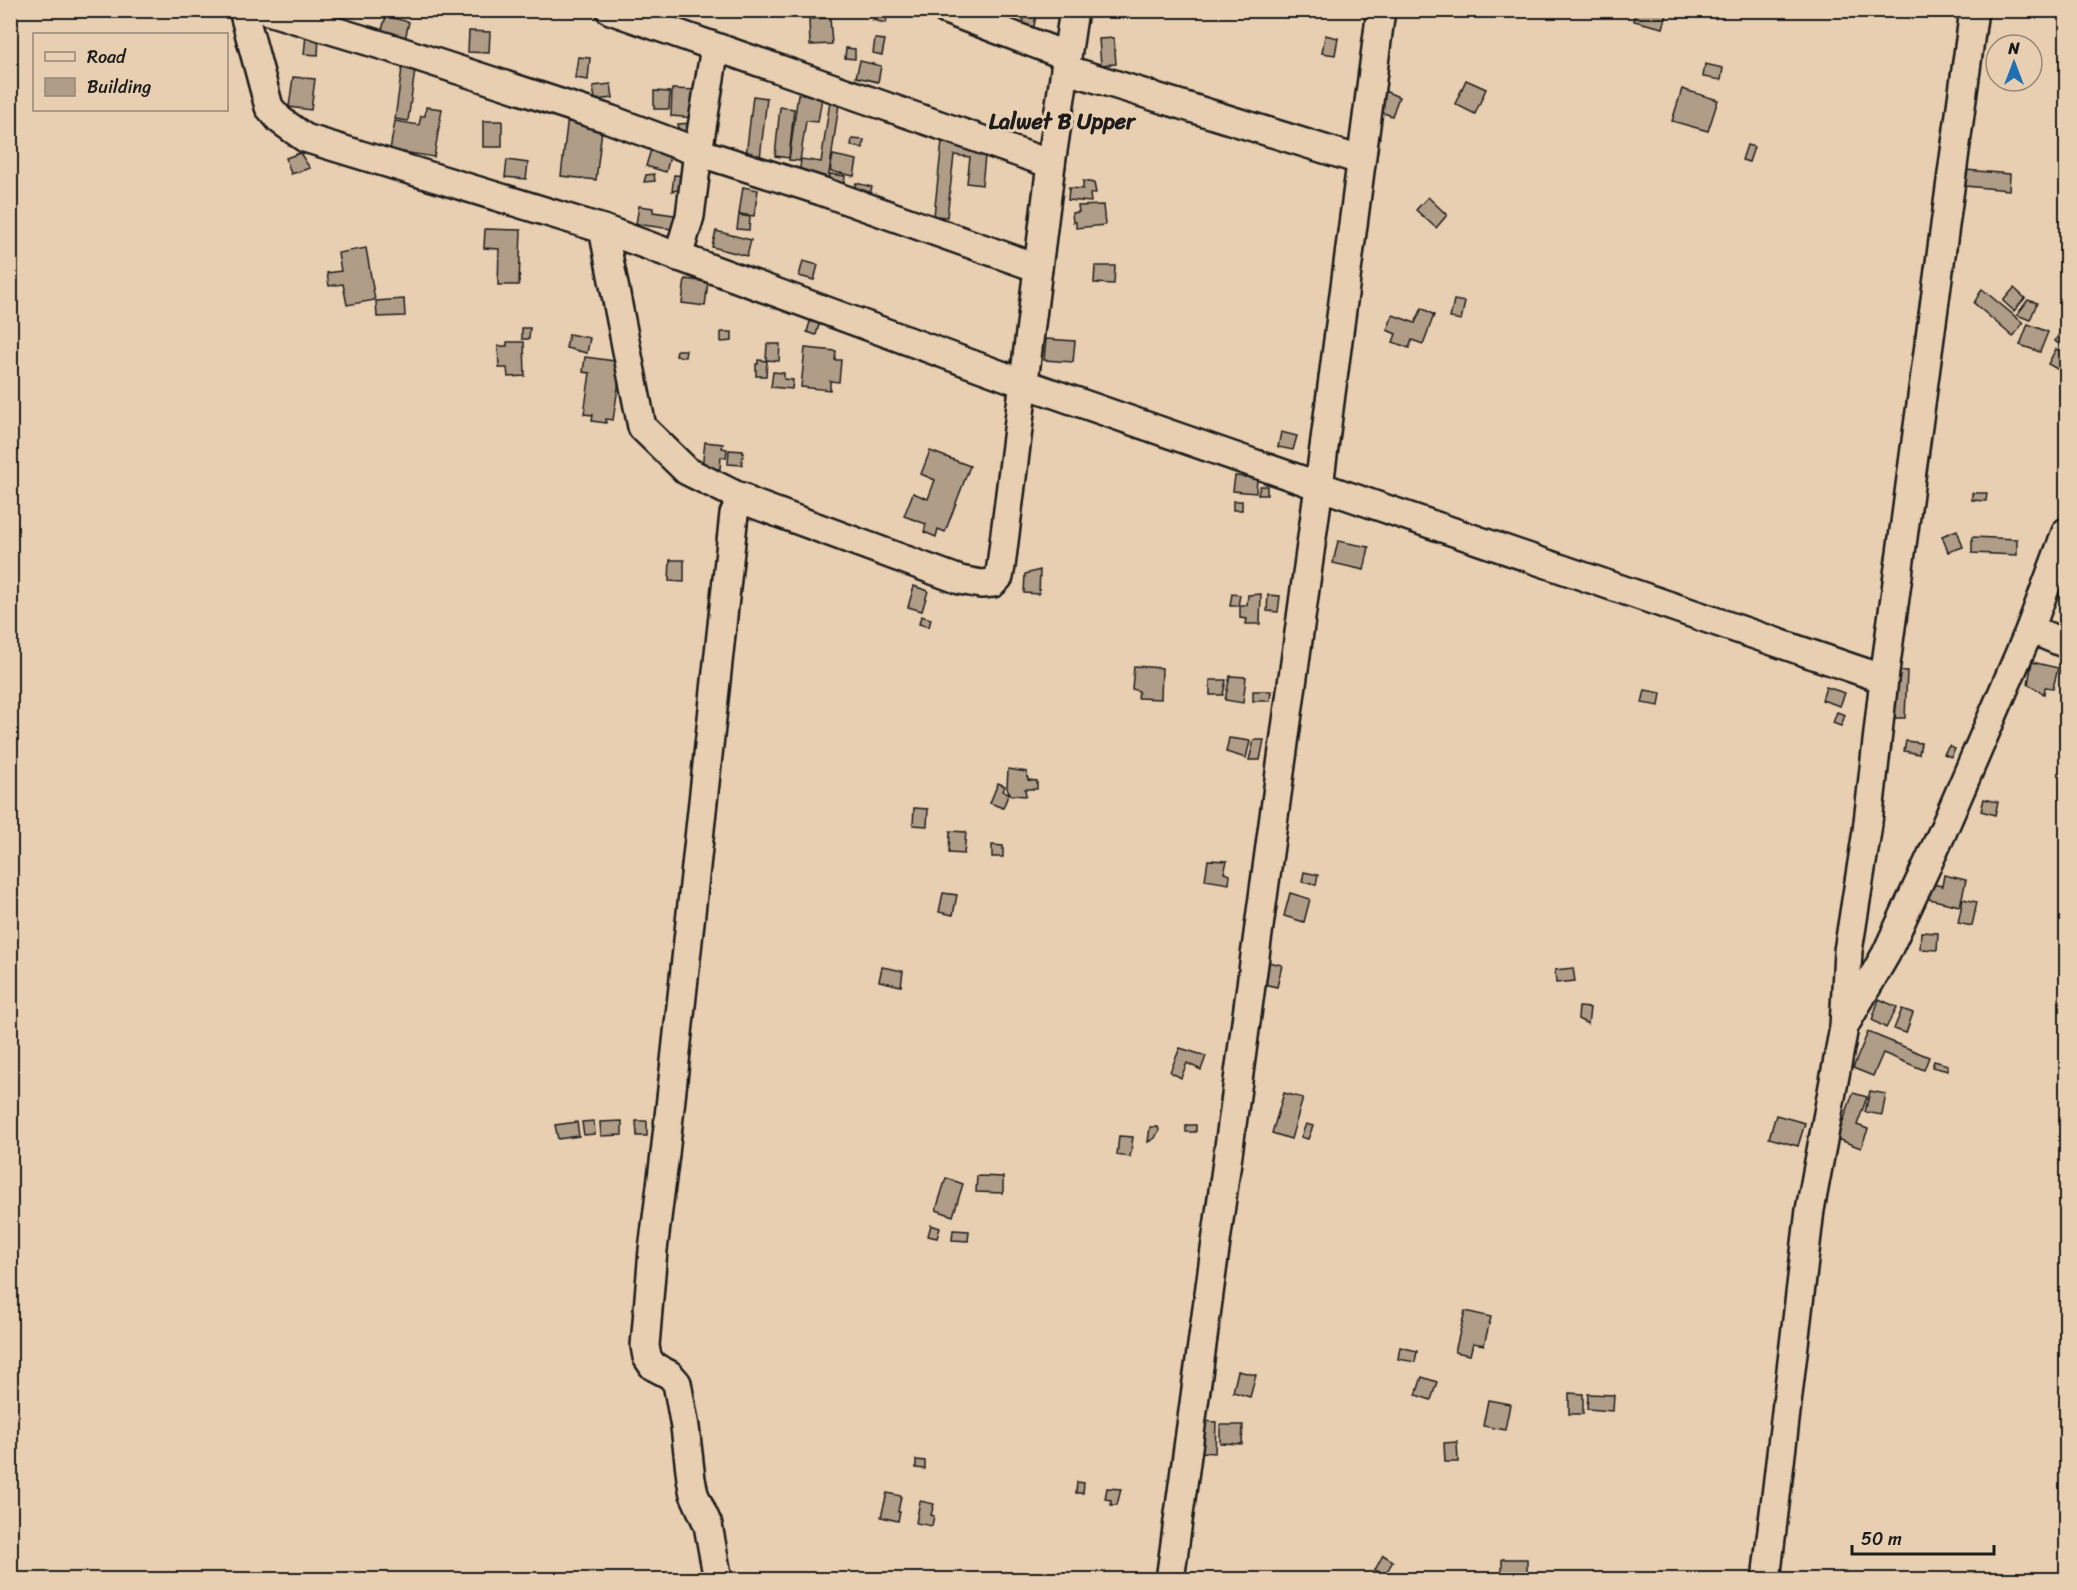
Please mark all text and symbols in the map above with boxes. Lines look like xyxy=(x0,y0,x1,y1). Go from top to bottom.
legend xyxy=(33,33,228,111)
north arrow xyxy=(1984,33,2044,93)
text: N xyxy=(2007,34,2020,63)
text: Road xyxy=(87,41,127,73)
text: Building xyxy=(87,71,151,103)
district label: Lalwet B Upper xyxy=(989,102,1137,141)
scale bar xyxy=(1852,1518,1994,1556)
text: 50 m xyxy=(1861,1523,1902,1555)

